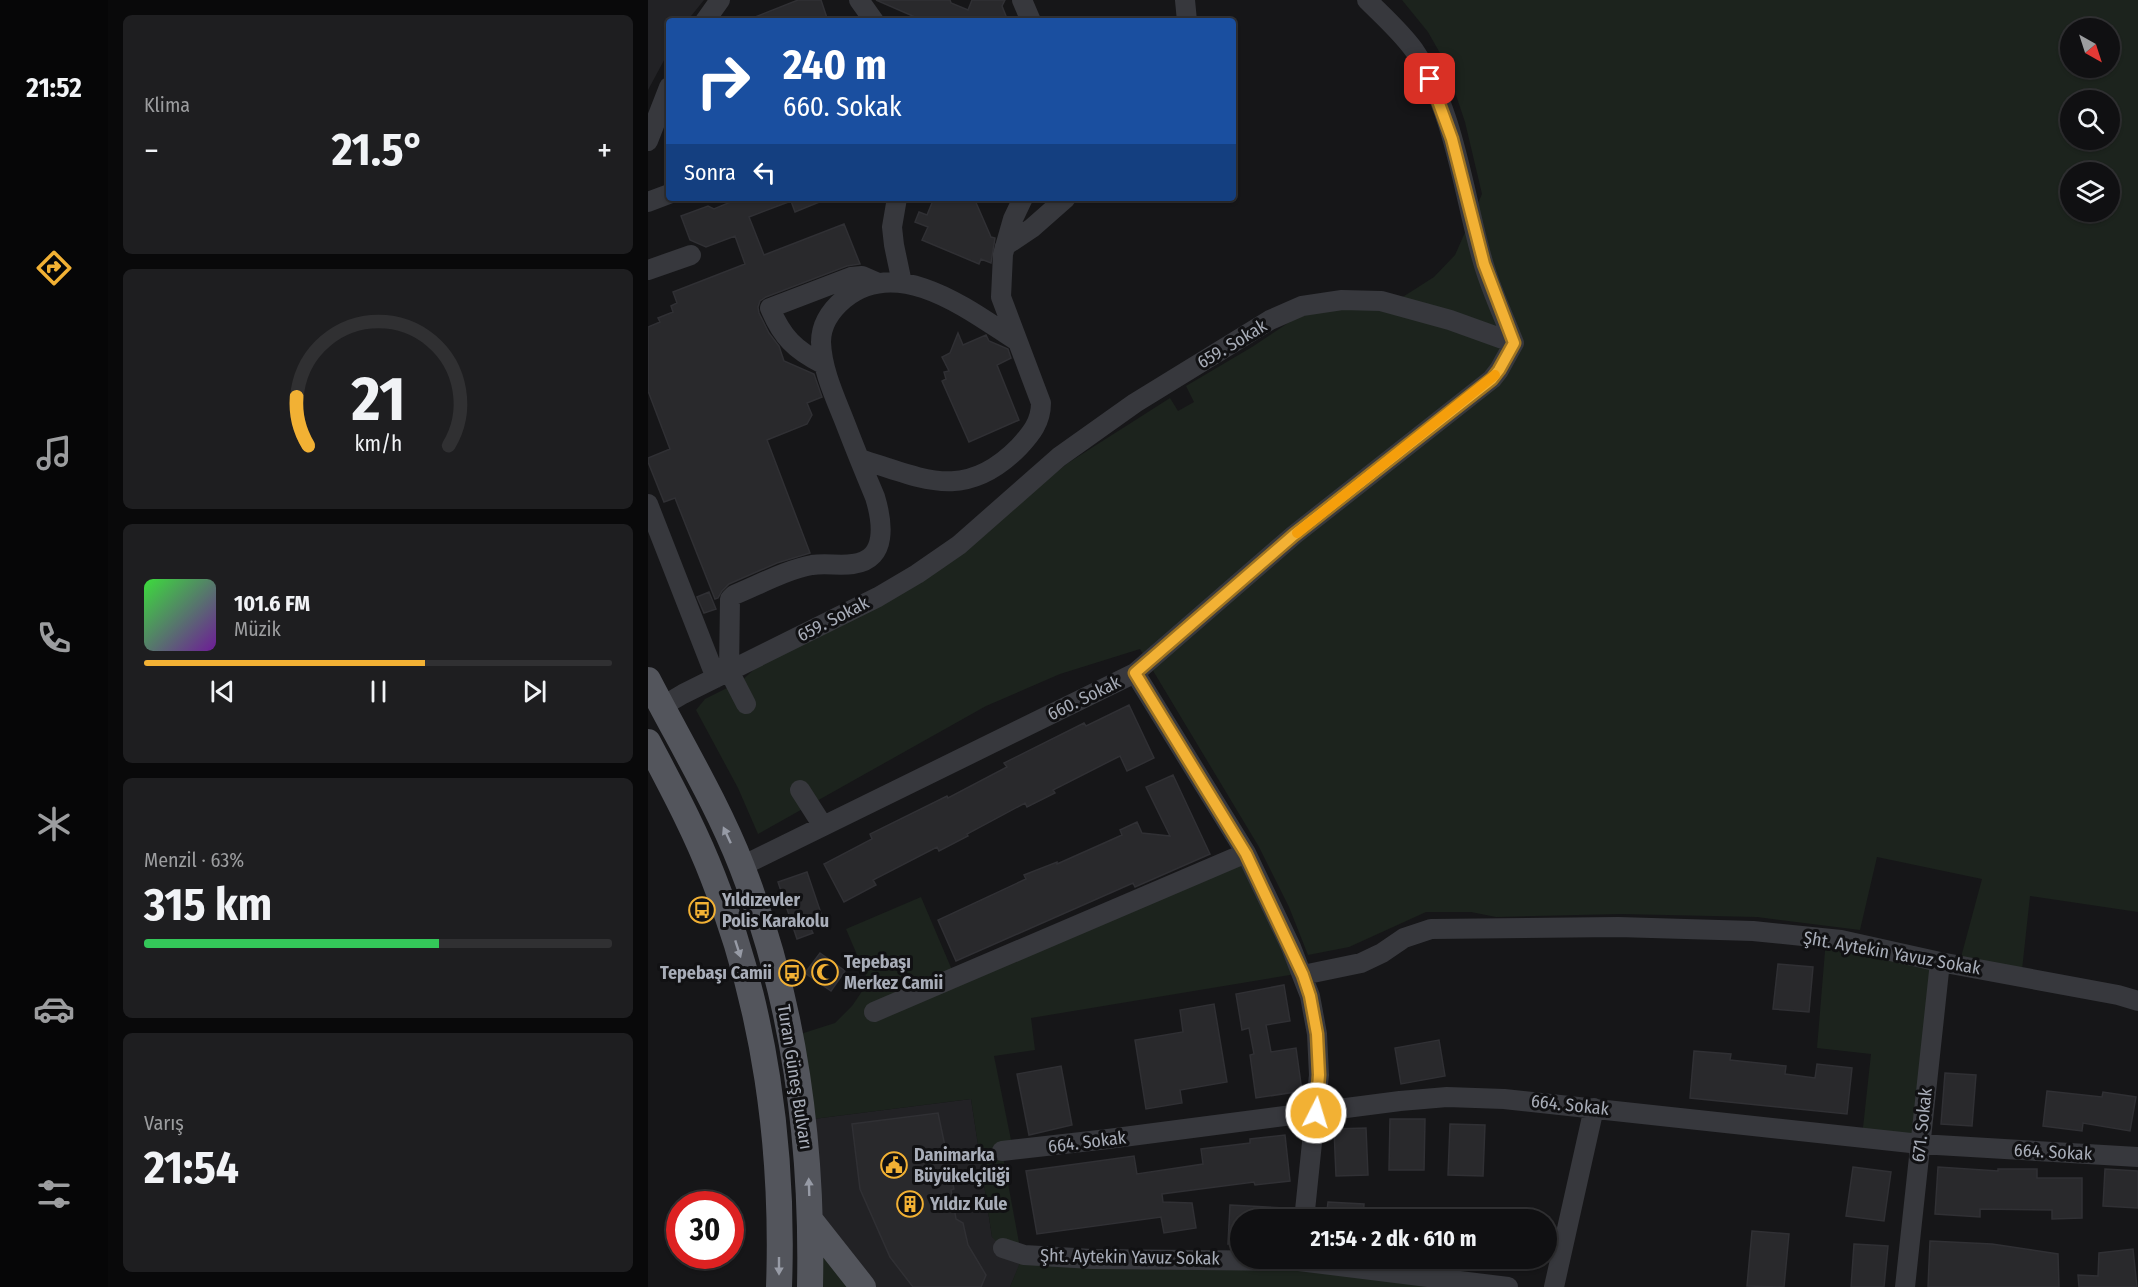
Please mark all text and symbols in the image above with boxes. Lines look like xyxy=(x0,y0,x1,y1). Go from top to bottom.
north arrow xyxy=(2060,18,2120,78)
map controls xyxy=(2060,18,2120,222)
text: 240 m xyxy=(783,40,887,90)
icon: right xyxy=(684,42,762,120)
pin xyxy=(1404,53,1455,104)
icon: arrive xyxy=(1413,62,1446,95)
text: 21:52 xyxy=(26,72,82,104)
button: search xyxy=(2060,90,2120,150)
text: 660. Sokak xyxy=(783,91,902,123)
text: Klima xyxy=(144,93,190,117)
text: 21.5° xyxy=(332,123,424,177)
text: − xyxy=(144,131,159,171)
text: + xyxy=(597,131,612,171)
icon: left xyxy=(748,156,781,189)
text: Sonra xyxy=(684,159,736,186)
button: layers xyxy=(2060,162,2120,222)
icon: directions xyxy=(33,247,75,289)
street label: 659. Sokak xyxy=(1193,314,1271,373)
text: 21 xyxy=(350,362,405,437)
icon: music xyxy=(33,432,75,474)
text: km/h xyxy=(354,432,402,458)
text: 101.6 FM xyxy=(234,590,310,617)
street label: 659. Sokak xyxy=(794,591,873,646)
icon: phone xyxy=(33,617,75,659)
text: Müzik xyxy=(234,617,281,641)
street label: 660. Sokak xyxy=(1044,671,1125,725)
icon: previous xyxy=(206,675,239,708)
icon: pause xyxy=(362,675,395,708)
icon: next xyxy=(518,675,551,708)
icon: climate xyxy=(33,803,75,845)
one-way arrow xyxy=(723,827,732,844)
text: Menzil · 63% xyxy=(144,848,244,872)
text: 315 km xyxy=(144,878,272,932)
place label: Yıldızevler Polis Karakolu xyxy=(721,889,829,932)
bus stop icon: Yıldızevler Polis Karakolu xyxy=(687,895,717,925)
street label: Şht. Aytekin Yavuz Sokak xyxy=(1802,927,1983,980)
one-way arrow xyxy=(734,940,743,958)
place label: Tepebaşı Merkez Camii xyxy=(844,951,943,994)
mosque icon: Tepebaşı Merkez Camii xyxy=(810,957,840,987)
bus stop icon: Tepebaşı Camii xyxy=(777,958,807,988)
place label: Tepebaşı Camii xyxy=(660,962,772,984)
icon: car xyxy=(33,988,75,1030)
street label: Turan Güneş Bulvarı xyxy=(773,1003,817,1151)
position arrow xyxy=(1284,1081,1348,1145)
street label: 671. Sokak xyxy=(1907,1086,1937,1163)
street label: 664. Sokak xyxy=(1530,1090,1611,1120)
text: Varış xyxy=(144,1111,184,1135)
street label: 664. Sokak xyxy=(1047,1126,1128,1158)
street label: 664. Sokak xyxy=(2013,1139,2093,1165)
text: 21:54 xyxy=(144,1141,239,1195)
place label: Danimarka Büyükelçiliği xyxy=(914,1144,1010,1187)
public building icon: Danimarka Büyükelçiliği xyxy=(879,1150,909,1180)
icon: filters xyxy=(33,1173,75,1215)
one-way arrow xyxy=(805,1177,814,1196)
building icon: Yıldız Kule xyxy=(895,1189,925,1219)
speed limit sign: 30 xyxy=(666,1191,744,1269)
place label: Yıldız Kule xyxy=(929,1193,1008,1215)
text: 21:54 · 2 dk · 610 m xyxy=(1311,1225,1476,1252)
street label: Şht. Aytekin Yavuz Sokak xyxy=(1040,1244,1221,1270)
one-way arrow xyxy=(774,1257,784,1276)

